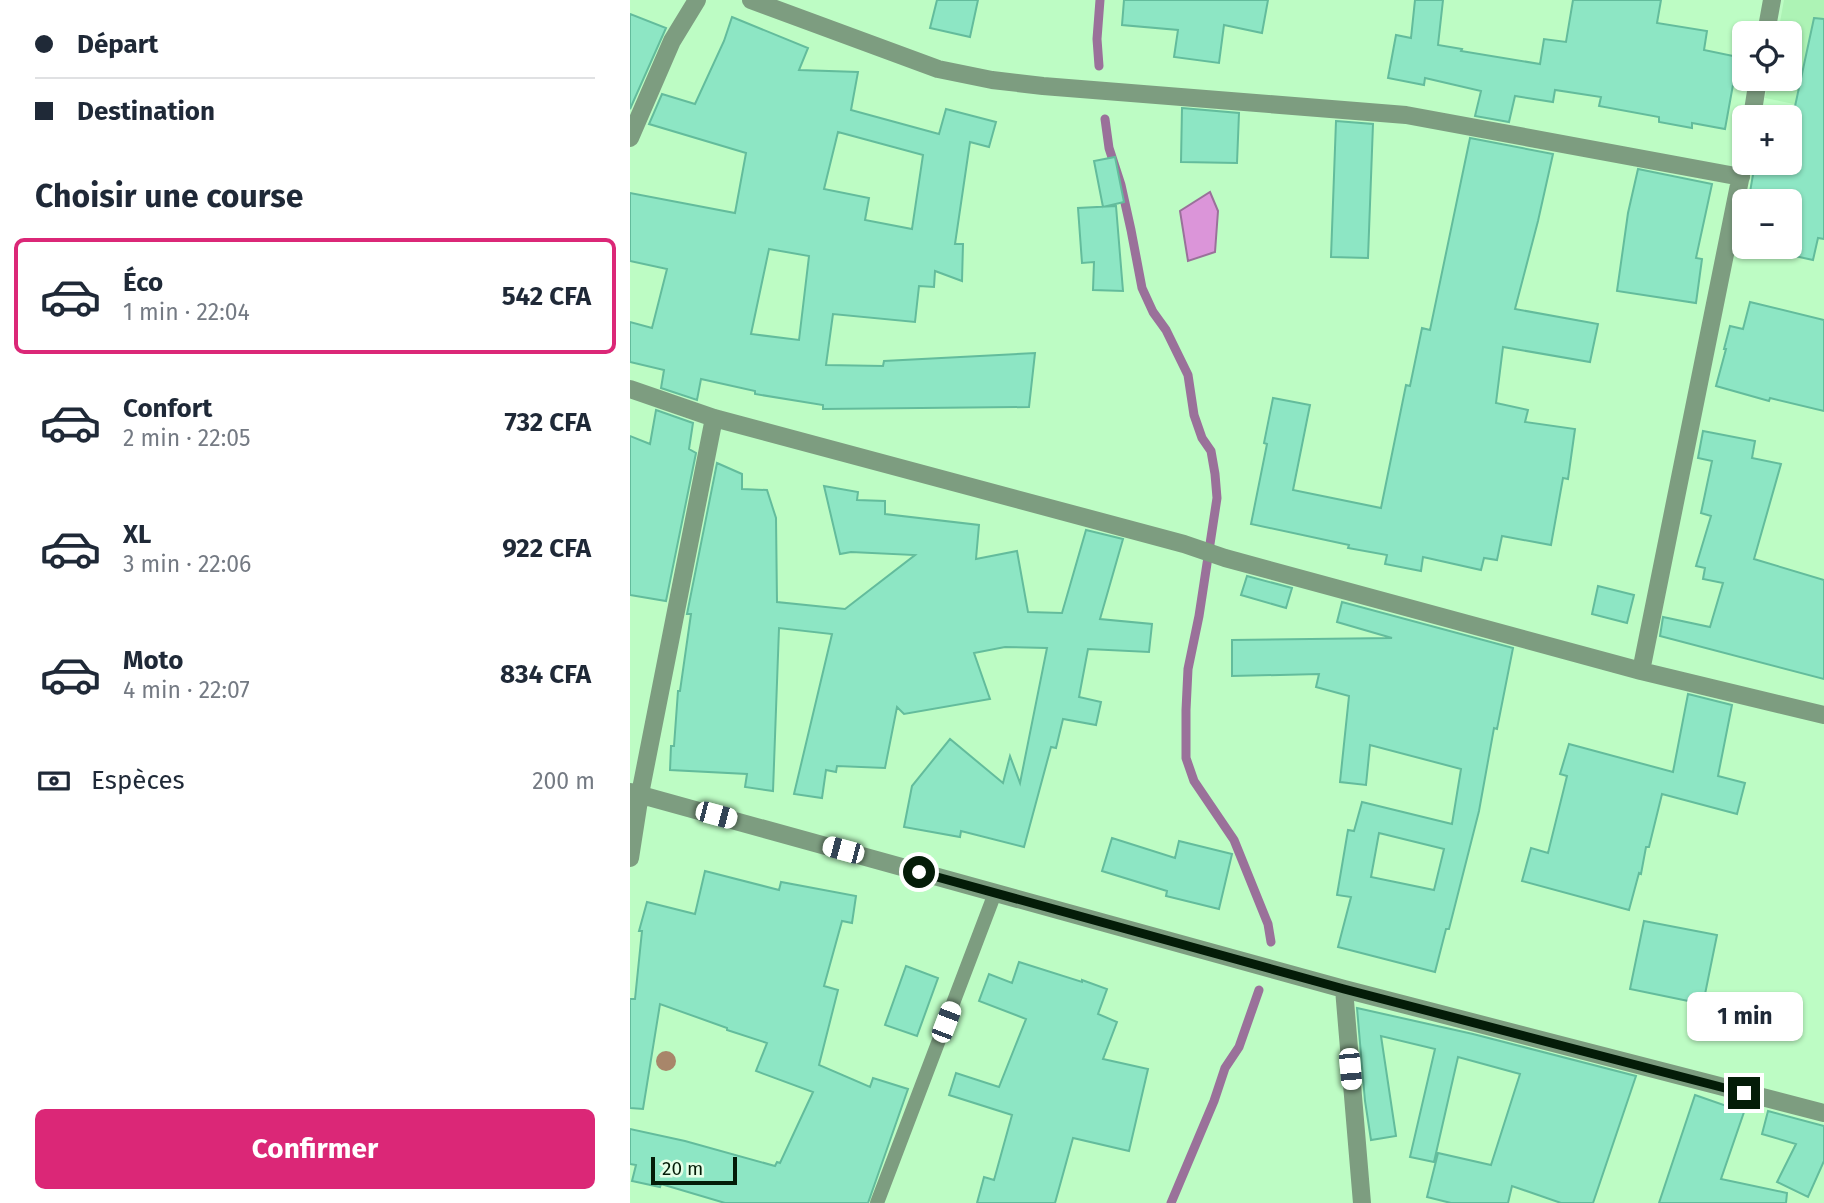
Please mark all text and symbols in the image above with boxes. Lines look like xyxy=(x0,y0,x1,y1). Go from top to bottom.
map controls xyxy=(1732,21,1802,259)
button: locate xyxy=(1732,21,1802,91)
text: Départ xyxy=(77,29,158,60)
text: Destination xyxy=(77,96,215,127)
button: + xyxy=(1732,105,1802,175)
text: Choisir une course xyxy=(35,177,303,215)
button: − xyxy=(1732,189,1802,259)
icon: car xyxy=(39,265,102,328)
text: Éco xyxy=(123,267,163,298)
text: 542 CFA xyxy=(502,281,591,312)
text: 1 min · 22:04 xyxy=(123,298,250,326)
icon: car xyxy=(39,391,102,454)
text: Confort xyxy=(123,393,212,424)
text: 732 CFA xyxy=(504,407,591,438)
text: 2 min · 22:05 xyxy=(123,424,251,452)
icon: car xyxy=(39,517,102,580)
text: XL xyxy=(123,519,151,550)
text: 922 CFA xyxy=(502,533,591,564)
text: 3 min · 22:06 xyxy=(123,550,251,578)
icon: car xyxy=(39,643,102,706)
text: Moto xyxy=(123,645,183,676)
text: 834 CFA xyxy=(500,659,591,690)
text: 4 min · 22:07 xyxy=(123,676,250,704)
icon: cash xyxy=(35,762,73,800)
text: Espèces xyxy=(91,765,185,796)
text: 200 m xyxy=(532,767,595,795)
car xyxy=(693,799,740,831)
car xyxy=(820,834,867,866)
route start xyxy=(903,856,935,888)
callout: 1 min xyxy=(1686,992,1802,1040)
car xyxy=(929,999,964,1045)
text: 1 min xyxy=(1717,1002,1773,1030)
car xyxy=(1338,1047,1363,1091)
route end xyxy=(1728,1077,1760,1109)
button: Confirmer xyxy=(35,1109,595,1189)
scale bar xyxy=(651,1154,737,1186)
text: 20 m xyxy=(662,1157,703,1180)

